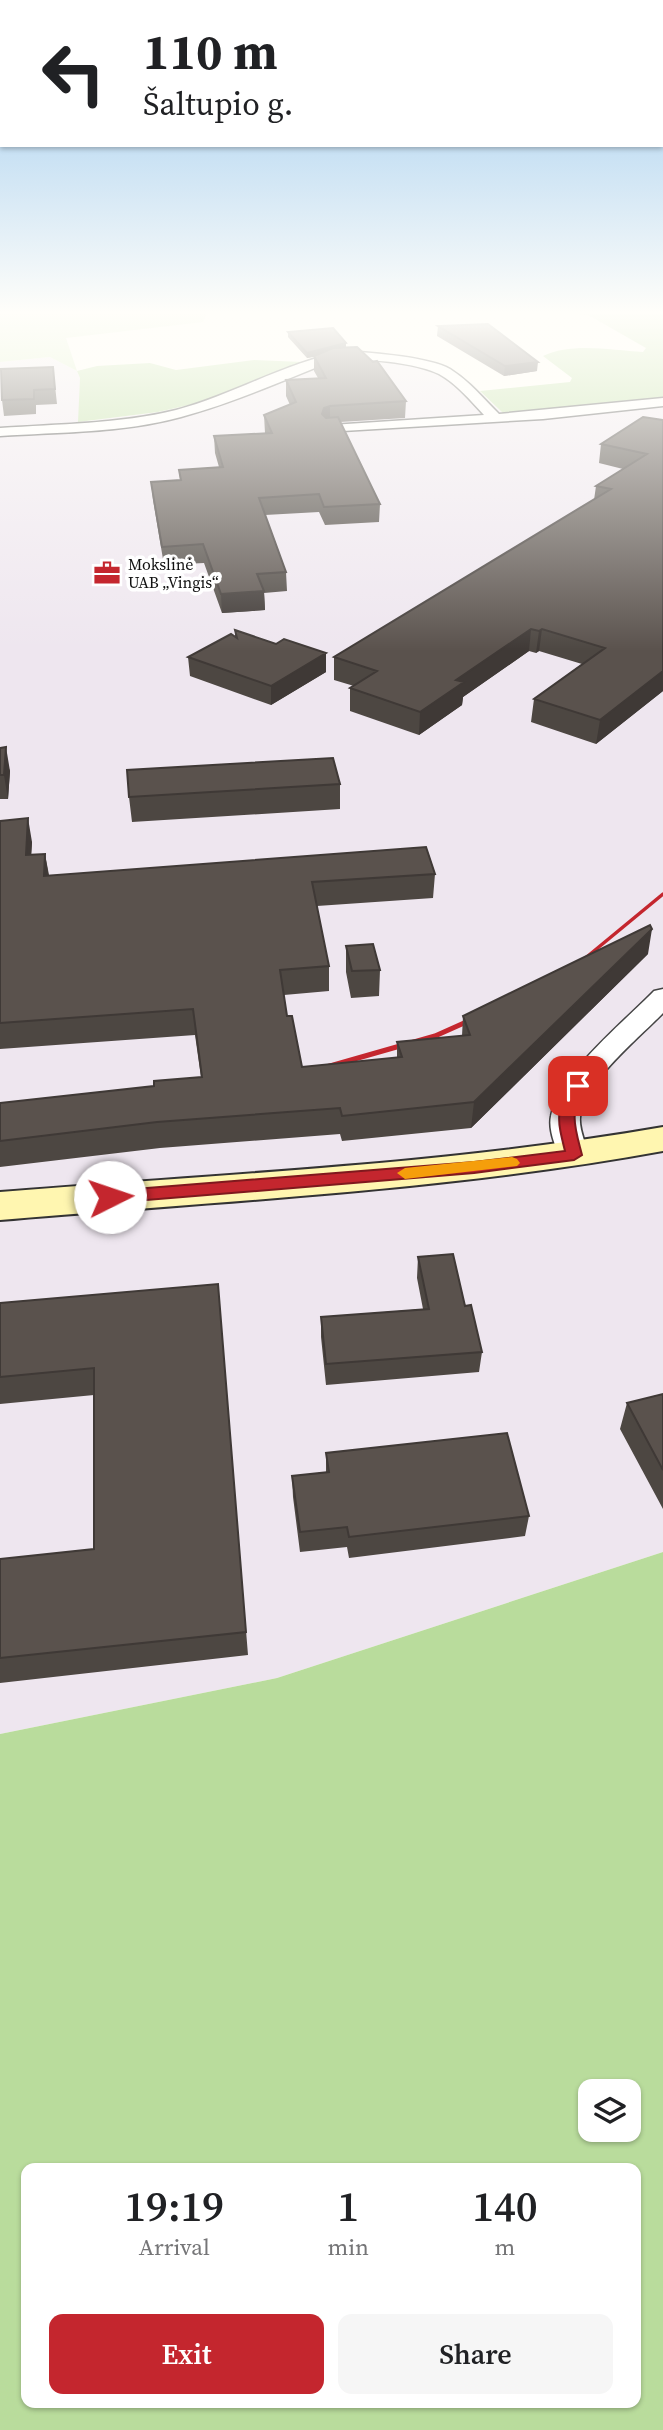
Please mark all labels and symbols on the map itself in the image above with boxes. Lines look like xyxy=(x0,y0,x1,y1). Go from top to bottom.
place label: Mokslinė UAB „Vingis“ xyxy=(128,553,219,593)
office icon: Mokslinė UAB „Vingis“ xyxy=(92,558,122,588)
pin xyxy=(548,1056,608,1116)
position arrow xyxy=(73,1160,147,1234)

